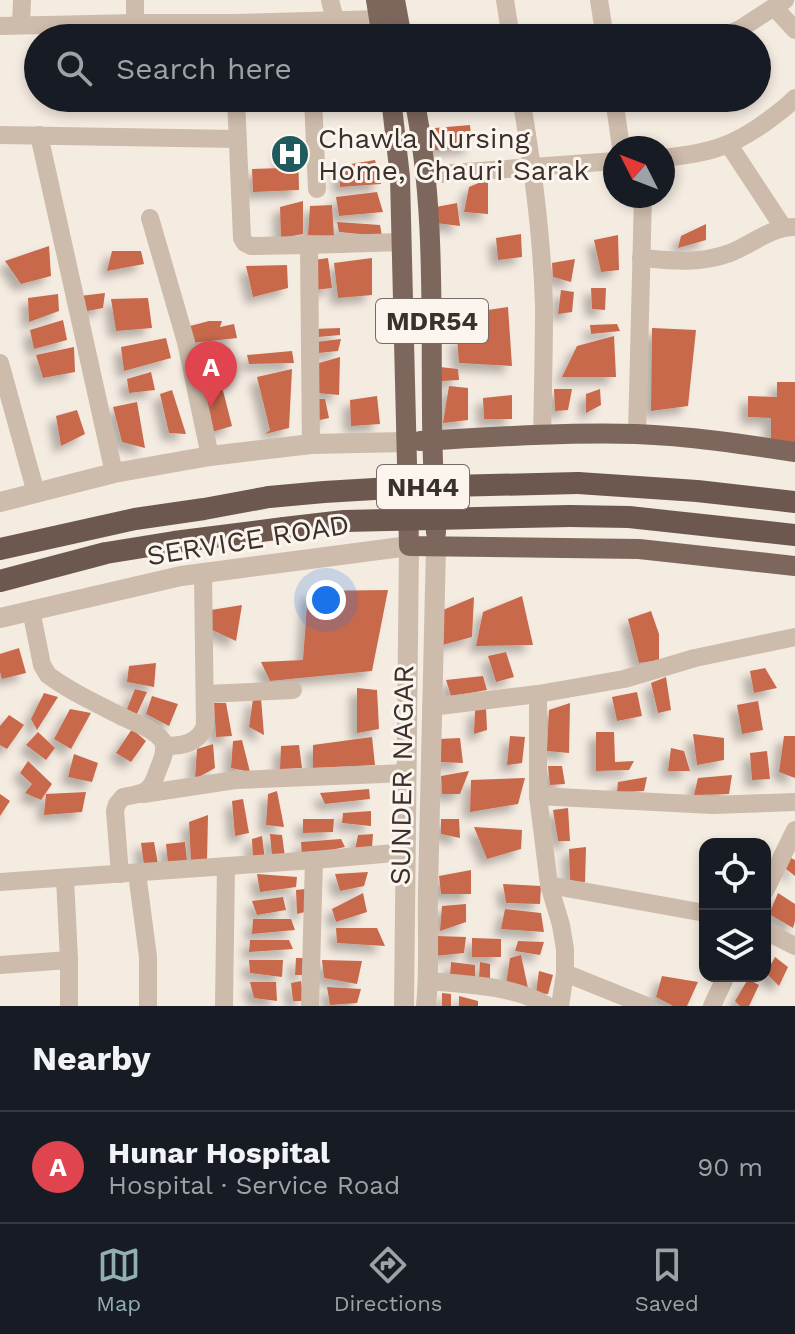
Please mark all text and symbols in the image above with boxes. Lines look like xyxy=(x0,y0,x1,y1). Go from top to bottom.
search box xyxy=(24,24,771,112)
icon: search xyxy=(52,46,96,90)
text: Search here xyxy=(116,51,292,86)
place label: Chawla Nursing Home, Chauri Sarak xyxy=(318,122,589,187)
hospital icon: Chawla Nursing Home, Chauri Sarak xyxy=(269,133,311,175)
north arrow xyxy=(603,136,675,208)
road number: MDR54 xyxy=(376,299,488,343)
pin: A xyxy=(185,341,237,407)
road number: NH44 xyxy=(377,465,469,509)
street label: SERVICE ROAD xyxy=(144,508,352,572)
your location xyxy=(306,580,346,620)
street label: SUNDER NAGAR xyxy=(384,665,420,885)
map controls xyxy=(699,838,771,982)
button: locate xyxy=(699,838,771,910)
button: layers xyxy=(699,910,771,982)
text: Nearby xyxy=(32,1038,151,1078)
text: Hunar Hospital xyxy=(108,1135,330,1170)
text: A xyxy=(49,1152,67,1182)
text: 90 m xyxy=(697,1152,763,1182)
text: Hospital · Service Road xyxy=(108,1170,400,1200)
tab: Map xyxy=(96,1243,141,1316)
tab: Directions xyxy=(334,1243,442,1316)
tab: Saved xyxy=(635,1243,699,1316)

